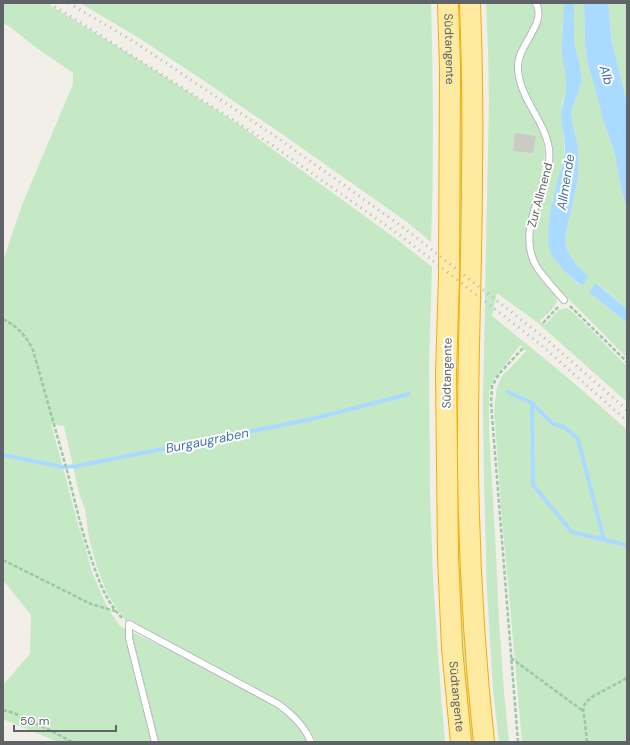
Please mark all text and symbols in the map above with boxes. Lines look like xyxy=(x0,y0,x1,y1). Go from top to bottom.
street label: Südtangente xyxy=(440,13,458,85)
water label: Alb xyxy=(595,62,617,87)
water label: Allmende xyxy=(553,153,578,212)
street label: Zur Allmend xyxy=(524,161,556,229)
street label: Südtangente xyxy=(438,337,456,409)
water label: Burgaugraben xyxy=(164,424,250,457)
street label: Südtangente xyxy=(445,660,468,733)
scale bar xyxy=(14,707,116,733)
text: 50 m xyxy=(20,713,49,729)

